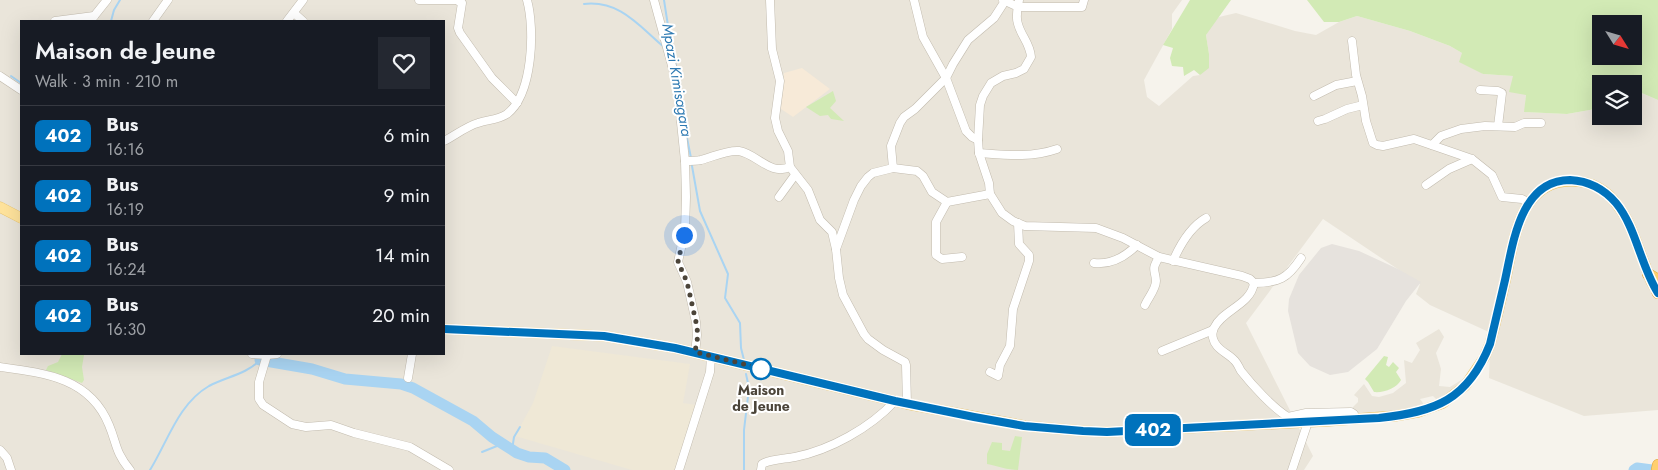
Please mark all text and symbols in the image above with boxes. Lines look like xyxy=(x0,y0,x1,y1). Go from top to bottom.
north arrow xyxy=(1592,15,1642,65)
map controls xyxy=(1592,15,1642,125)
water label: Mpazi Kimisagara xyxy=(656,22,698,139)
text: Maison de Jeune xyxy=(35,33,215,68)
button: heart xyxy=(378,37,430,89)
text: Walk · 3 min · 210 m xyxy=(35,70,178,93)
button: layers xyxy=(1592,75,1642,125)
text: Bus xyxy=(106,111,139,138)
text: 6 min xyxy=(384,122,430,149)
text: 402 xyxy=(45,123,81,149)
text: 16:16 xyxy=(106,138,144,161)
text: Bus xyxy=(106,171,139,198)
text: 9 min xyxy=(384,182,430,209)
text: 402 xyxy=(45,183,81,209)
text: 16:19 xyxy=(106,198,144,221)
your location xyxy=(672,223,697,248)
text: Bus xyxy=(106,231,139,258)
text: 14 min xyxy=(375,242,430,269)
text: 402 xyxy=(45,243,81,269)
text: 16:24 xyxy=(106,258,146,281)
text: Bus xyxy=(106,291,139,318)
text: 20 min xyxy=(372,302,430,329)
text: 402 xyxy=(45,303,81,329)
text: 16:30 xyxy=(106,318,146,341)
marker: Maison de Jeune xyxy=(750,358,772,380)
place label: Maison de Jeune xyxy=(732,380,790,416)
line badge: 402 xyxy=(1124,414,1182,446)
text: 402 xyxy=(1135,417,1171,443)

